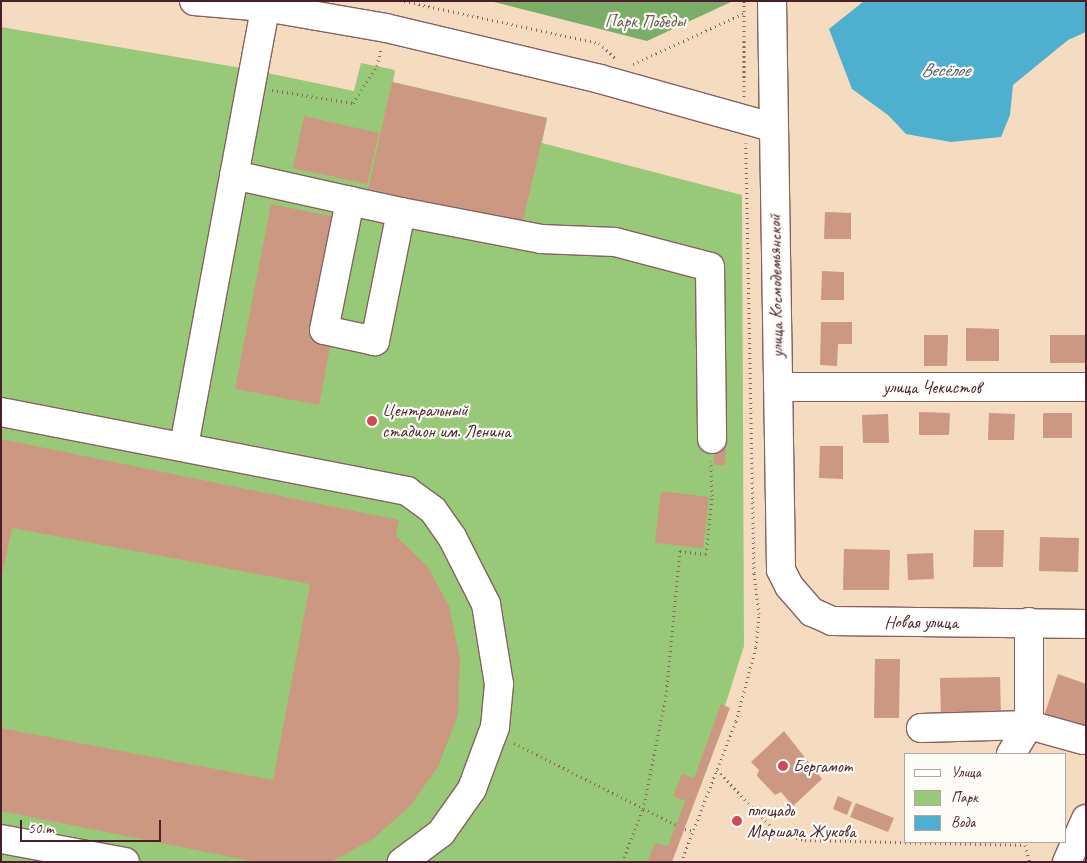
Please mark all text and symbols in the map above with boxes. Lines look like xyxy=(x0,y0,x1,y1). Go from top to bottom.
park label: Парк Победы xyxy=(605,10,685,32)
water label: Весёлое xyxy=(921,60,969,82)
street label: улица Космодемьянской xyxy=(764,214,788,358)
street label: улица Чекистов xyxy=(883,376,981,398)
place label: Центральный стадион им. Ленина xyxy=(382,400,510,442)
marker: Центральный стадион им. Ленина xyxy=(366,415,378,427)
street label: Новая улица xyxy=(884,611,958,633)
legend xyxy=(904,753,1067,843)
place label: Бергамот xyxy=(793,755,852,777)
marker: Бергамот xyxy=(777,760,789,772)
text: Улица xyxy=(951,763,981,782)
text: Парк xyxy=(951,788,978,807)
place label: площадь Маршала Жукова xyxy=(747,800,856,842)
scale bar xyxy=(22,810,164,842)
text: Вода xyxy=(951,813,975,832)
marker: площадь Маршала Жукова xyxy=(731,815,743,827)
text: 50 m xyxy=(28,819,54,838)

